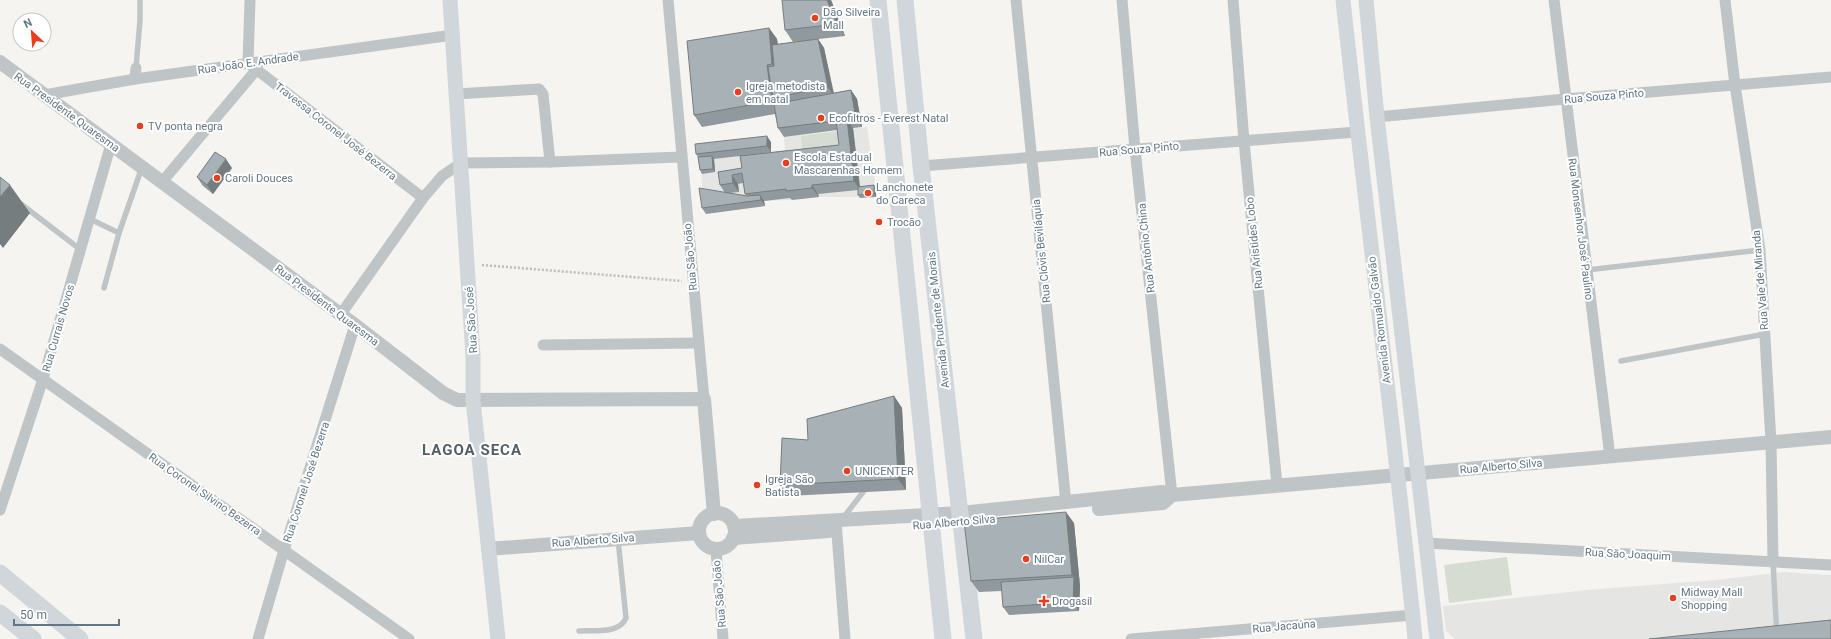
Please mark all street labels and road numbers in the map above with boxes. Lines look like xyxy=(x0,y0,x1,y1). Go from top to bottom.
street label: Rua João E. Andrade xyxy=(197,50,300,77)
street label: Rua Presidente Quaresma xyxy=(12,70,122,155)
street label: Travessa Coronel José Bezerra xyxy=(272,80,399,183)
street label: Rua Souza Pinto xyxy=(1564,87,1644,106)
street label: Rua Souza Pinto xyxy=(1099,140,1179,159)
street label: Rua Monsenhor José Paulino xyxy=(1565,157,1596,301)
street label: Rua Aristides Lobo xyxy=(1243,196,1266,289)
street label: Rua Clóvis Beviláquia xyxy=(1030,198,1053,303)
street label: Rua Antônio China xyxy=(1135,202,1158,294)
street label: Rua São João xyxy=(681,223,700,291)
street label: Rua Vale de Miranda xyxy=(1750,229,1771,331)
street label: Avenida Prudente de Morais xyxy=(925,251,952,389)
street label: Avenida Romualdo Galvão xyxy=(1365,256,1394,384)
street label: Rua Presidente Quaresma xyxy=(272,262,381,349)
street label: Rua Currais Novos xyxy=(40,283,77,373)
street label: Rua São José xyxy=(463,286,480,354)
street label: Rua Coronel José Bezerra xyxy=(281,420,332,544)
street label: Rua Coronel Silvino Bezerra xyxy=(146,451,263,538)
street label: Rua Alberto Silva xyxy=(1459,456,1543,477)
street label: Rua Alberto Silva xyxy=(912,512,996,533)
street label: Rua Alberto Silva xyxy=(551,531,635,550)
street label: Rua São Joaquim xyxy=(1585,546,1671,563)
street label: Rua São João xyxy=(710,560,729,628)
street label: Rua Jacaúna xyxy=(1252,617,1316,636)

